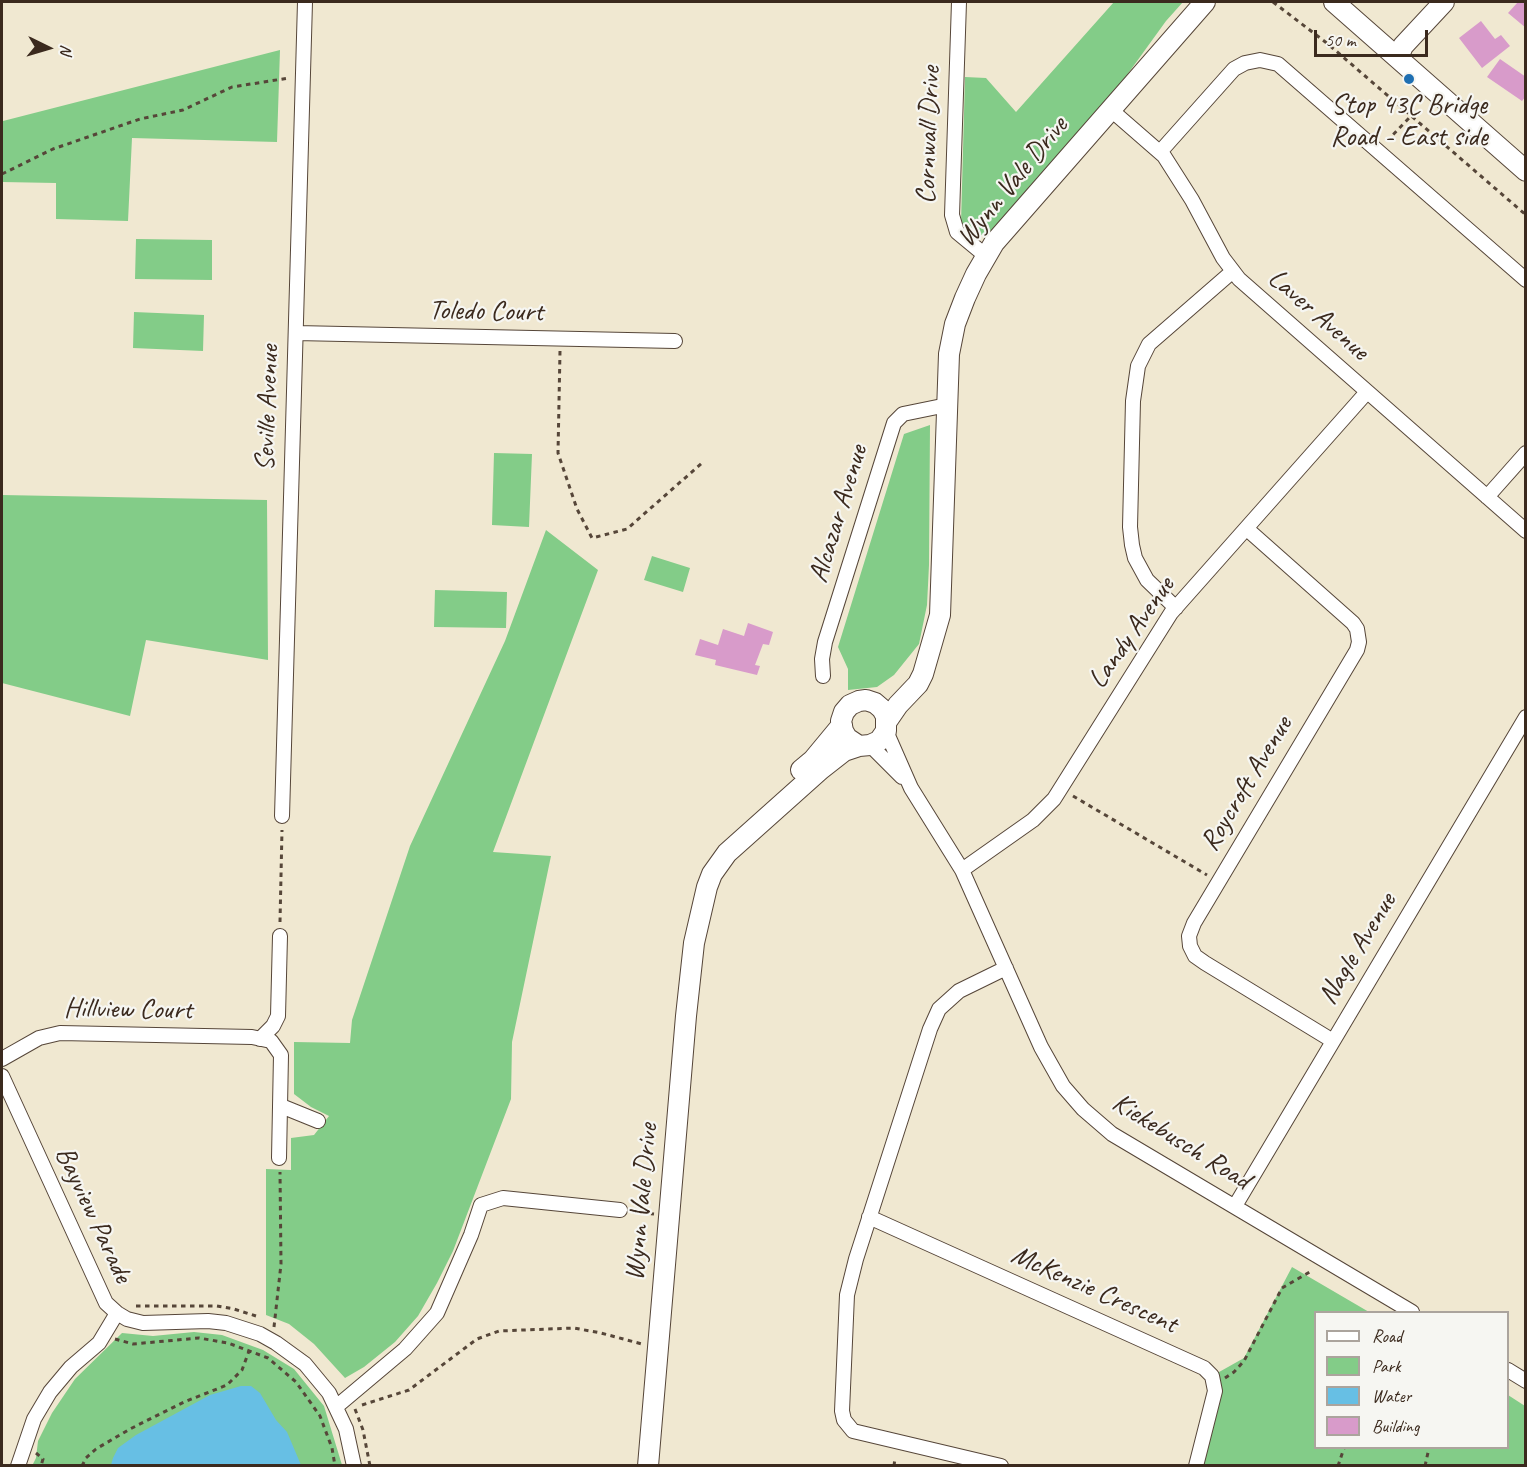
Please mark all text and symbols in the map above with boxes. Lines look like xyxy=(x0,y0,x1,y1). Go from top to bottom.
north arrow xyxy=(18,18,78,78)
scale bar xyxy=(1317,18,1431,56)
text: 50 m xyxy=(1325,29,1356,51)
text: N xyxy=(56,44,76,55)
street label: Cornwall Drive xyxy=(910,65,948,205)
marker: Stop 43C Bridge Road - East side xyxy=(1402,72,1416,86)
place label: Stop 43C Bridge Road - East side xyxy=(1330,89,1488,155)
street label: Wynn Vale Drive xyxy=(950,110,1076,254)
street label: Laver Avenue xyxy=(1260,262,1376,368)
street label: Toledo Court xyxy=(428,294,544,330)
street label: Seville Avenue xyxy=(249,344,287,472)
street label: Alcazar Avenue xyxy=(802,441,876,587)
street label: Landy Avenue xyxy=(1081,571,1183,695)
street label: Roycroft Avenue xyxy=(1194,711,1300,857)
street label: Nagle Avenue xyxy=(1312,887,1404,1011)
street label: Hillview Court xyxy=(64,992,192,1028)
street label: Kiekebusch Road xyxy=(1106,1086,1256,1198)
street label: Wynn Vale Drive xyxy=(618,1122,666,1282)
street label: Bayview Parade xyxy=(47,1142,139,1288)
street label: McKenzie Crescent xyxy=(1006,1238,1182,1342)
legend xyxy=(1314,1311,1509,1449)
text: Road xyxy=(1372,1325,1402,1347)
text: Park xyxy=(1372,1355,1401,1377)
text: Water xyxy=(1372,1385,1411,1407)
text: Building xyxy=(1372,1415,1419,1437)

